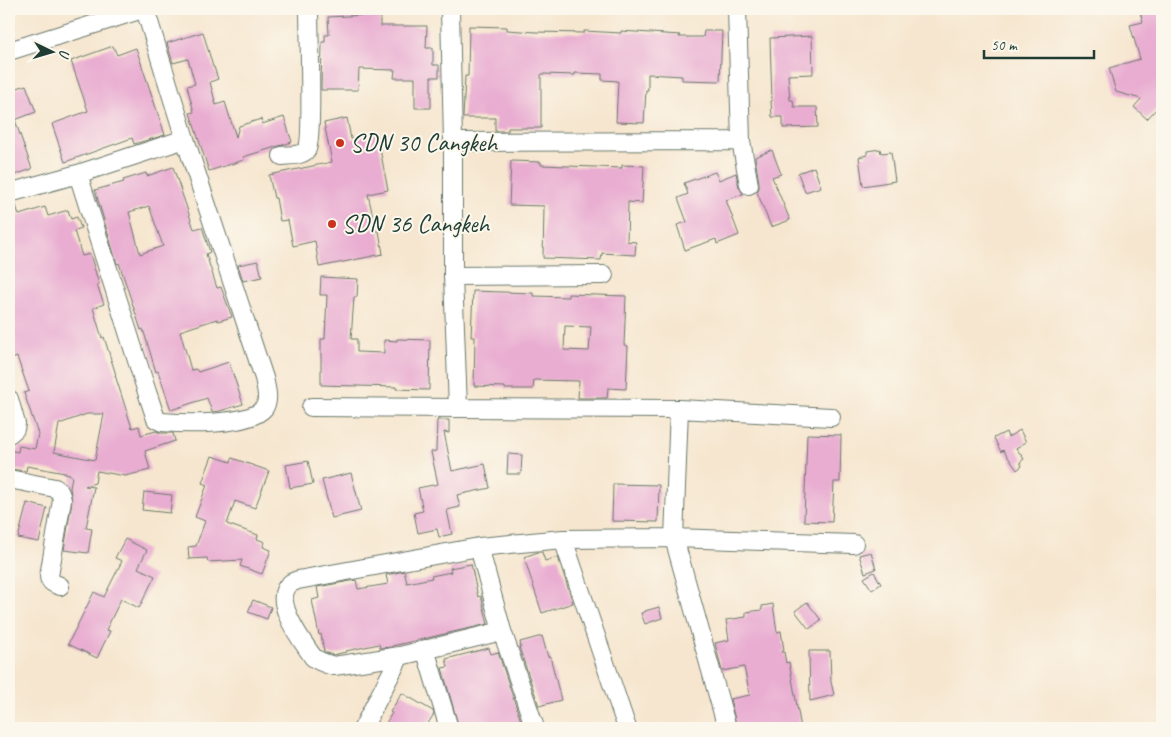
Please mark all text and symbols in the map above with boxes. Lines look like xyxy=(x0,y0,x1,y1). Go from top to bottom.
north arrow xyxy=(28,28,78,78)
scale bar xyxy=(984,28,1094,60)
text: 50 m xyxy=(991,36,1018,55)
text: U xyxy=(55,49,73,60)
place label: SDN 30 Cangkeh xyxy=(350,127,498,159)
marker: SDN 30 Cangkeh xyxy=(334,137,346,149)
place label: SDN 36 Cangkeh xyxy=(342,208,490,240)
marker: SDN 36 Cangkeh xyxy=(326,218,338,230)

